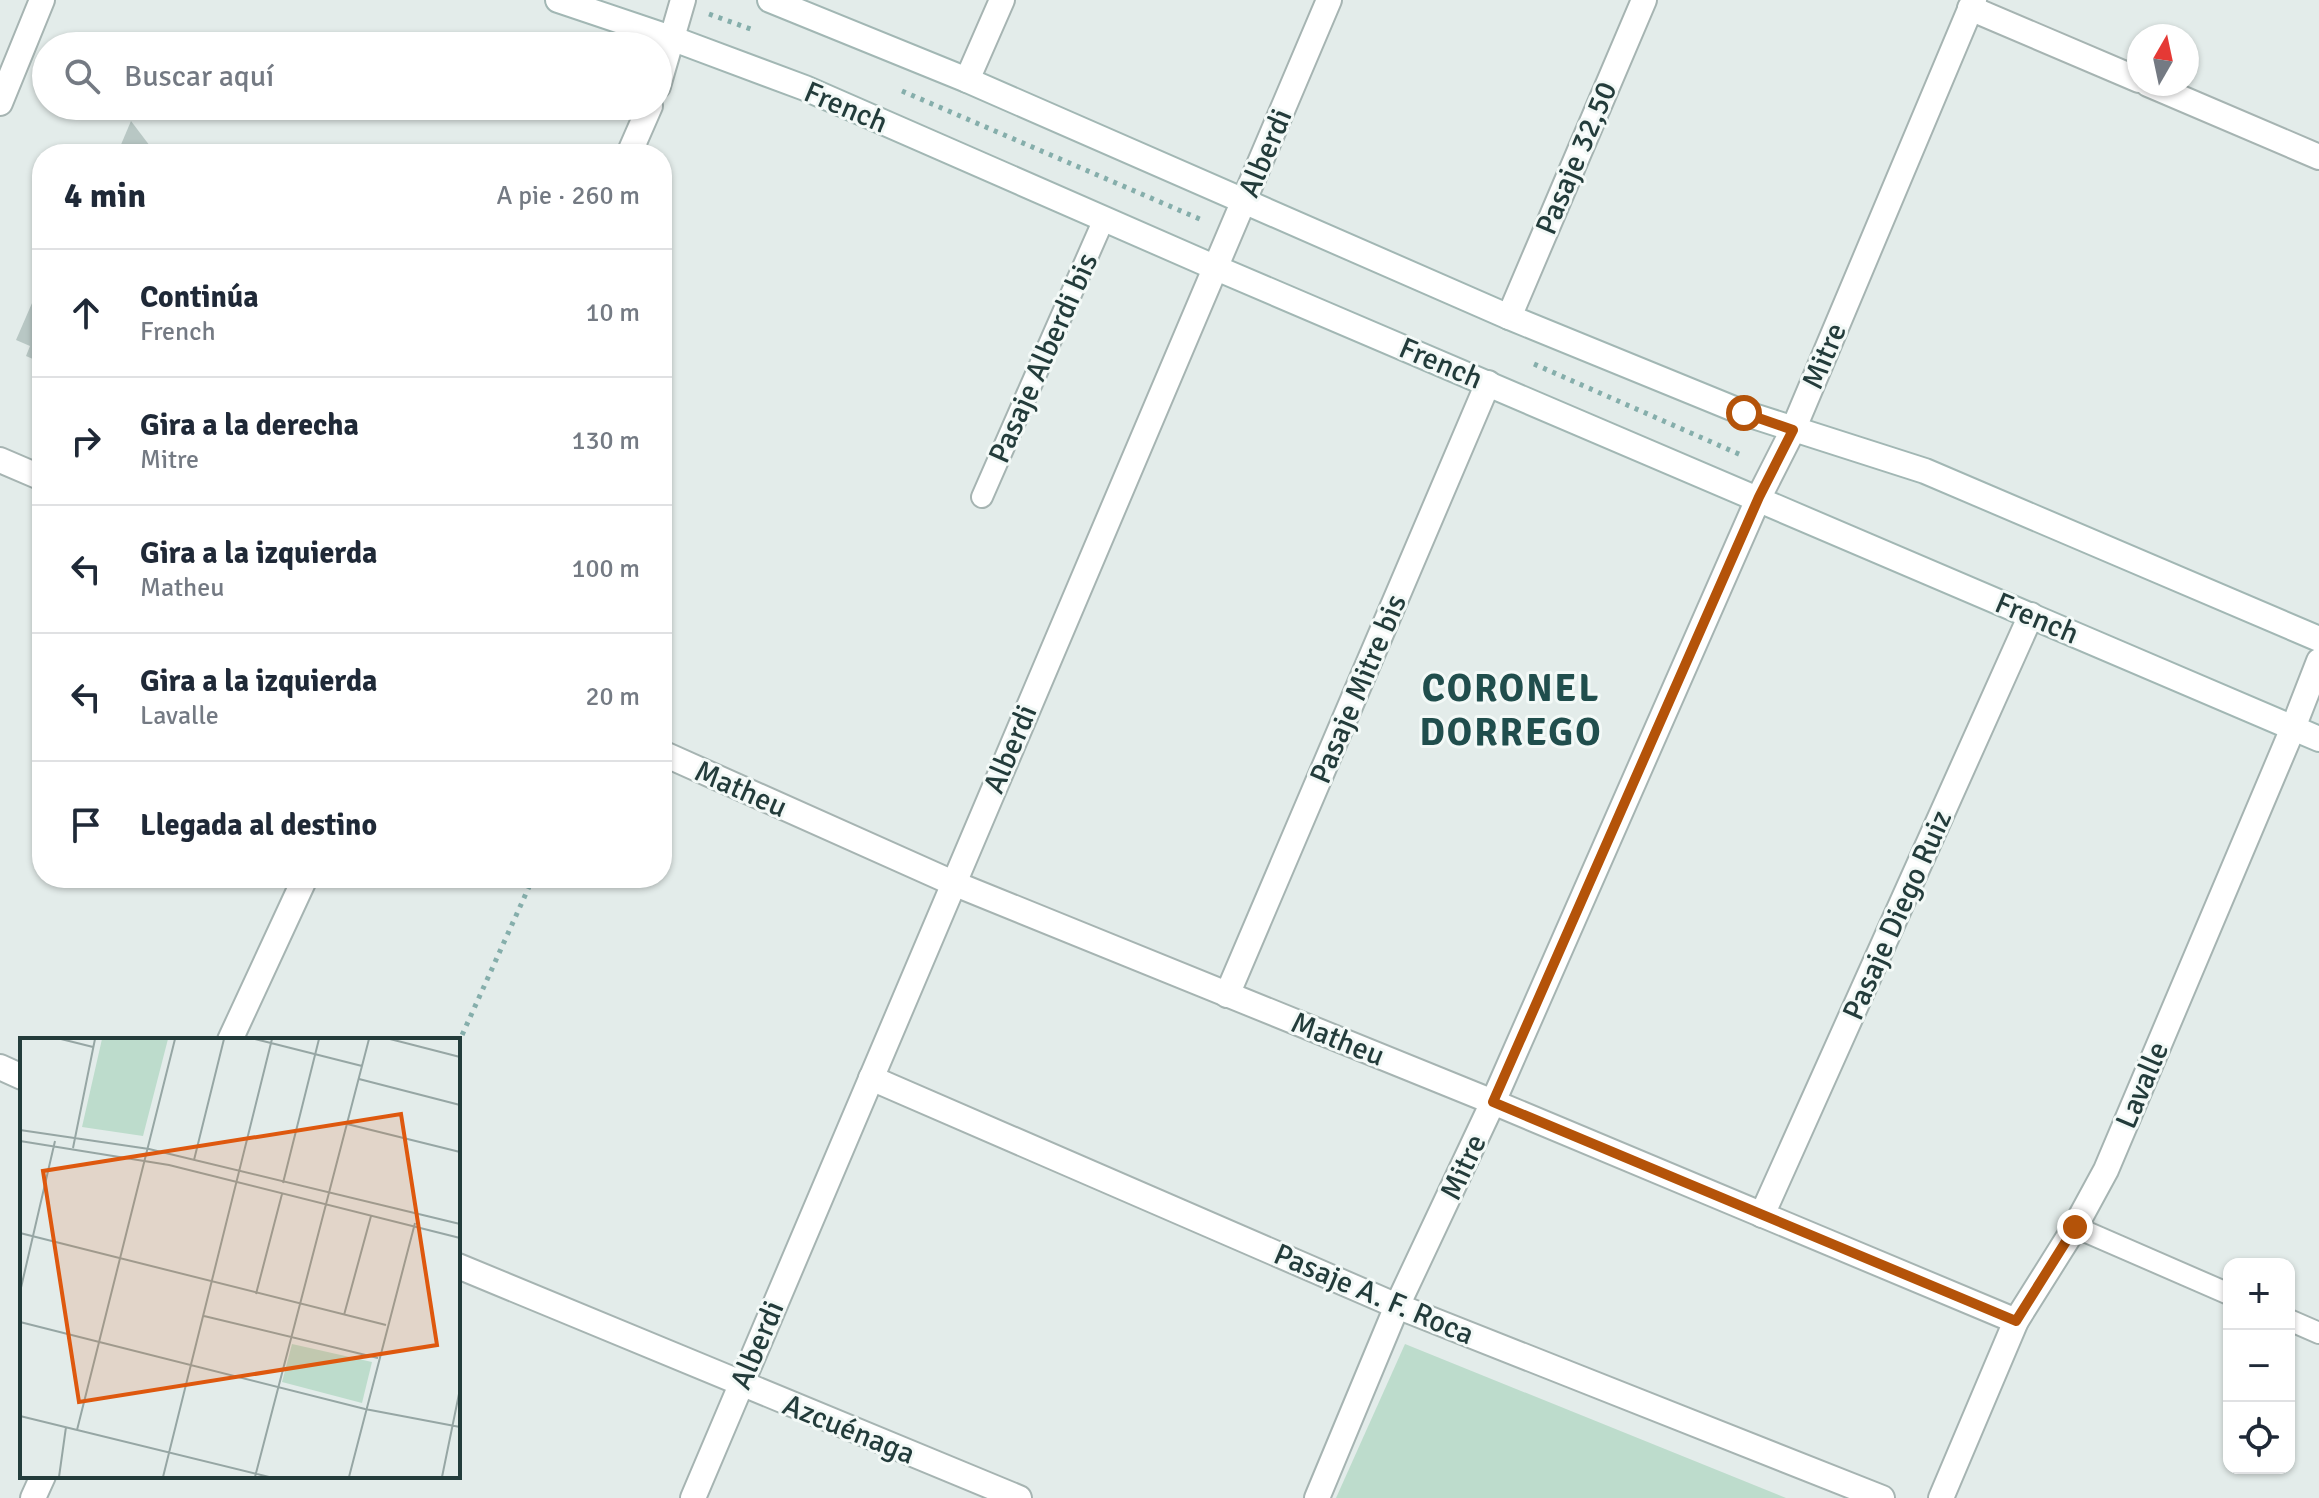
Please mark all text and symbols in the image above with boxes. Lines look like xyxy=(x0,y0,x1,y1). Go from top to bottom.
north arrow xyxy=(2127,24,2199,96)
search box xyxy=(32,32,672,120)
icon: search xyxy=(60,54,104,98)
text: Buscar aquí xyxy=(124,58,274,95)
street label: French xyxy=(798,73,893,142)
street label: Pasaje 32,50 xyxy=(1528,76,1625,240)
street label: Alberdi xyxy=(1230,103,1301,203)
text: 4 min xyxy=(64,175,146,217)
text: A pie · 260 m xyxy=(497,180,640,212)
street label: Pasaje Alberdi bis xyxy=(981,247,1106,469)
text: Continúa xyxy=(140,279,259,316)
icon: ahead xyxy=(64,291,108,335)
text: 10 m xyxy=(585,297,640,329)
text: French xyxy=(140,316,216,348)
street label: Mitre xyxy=(1794,318,1855,395)
street label: French xyxy=(1393,329,1488,398)
route start xyxy=(1726,395,1762,431)
text: Gira a la derecha xyxy=(140,407,359,444)
icon: right xyxy=(64,419,108,463)
text: 130 m xyxy=(571,425,640,457)
text: Mitre xyxy=(140,444,199,476)
text: Gira a la izquierda xyxy=(140,535,377,572)
icon: left xyxy=(64,547,108,591)
text: 100 m xyxy=(571,553,640,585)
text: Matheu xyxy=(140,572,224,604)
street label: French xyxy=(1989,584,2084,653)
street label: Pasaje Mitre bis xyxy=(1302,589,1415,789)
text: Gira a la izquierda xyxy=(140,663,377,700)
district label: CORONEL DORREGO xyxy=(1419,665,1603,756)
icon: left xyxy=(64,675,108,719)
text: 20 m xyxy=(585,681,640,713)
street label: Alberdi xyxy=(975,699,1046,799)
text: Lavalle xyxy=(140,700,219,732)
street label: Matheu xyxy=(689,753,793,826)
icon: arrive xyxy=(64,803,108,847)
street label: Pasaje Diego Ruiz xyxy=(1835,805,1960,1026)
text: Llegada al destino xyxy=(140,807,377,844)
street label: Matheu xyxy=(1286,1004,1390,1075)
street label: Lavalle xyxy=(2108,1036,2177,1134)
inset map xyxy=(20,1038,460,1478)
street label: Mitre xyxy=(1432,1128,1495,1206)
route end xyxy=(2057,1209,2093,1245)
street label: Pasaje A. F. Roca xyxy=(1268,1236,1479,1353)
map controls xyxy=(2223,1258,2295,1474)
button: + xyxy=(2223,1258,2295,1330)
street label: Alberdi xyxy=(722,1295,793,1395)
button: − xyxy=(2223,1330,2295,1402)
street label: Azcuénaga xyxy=(777,1386,920,1473)
button: locate xyxy=(2223,1402,2295,1474)

